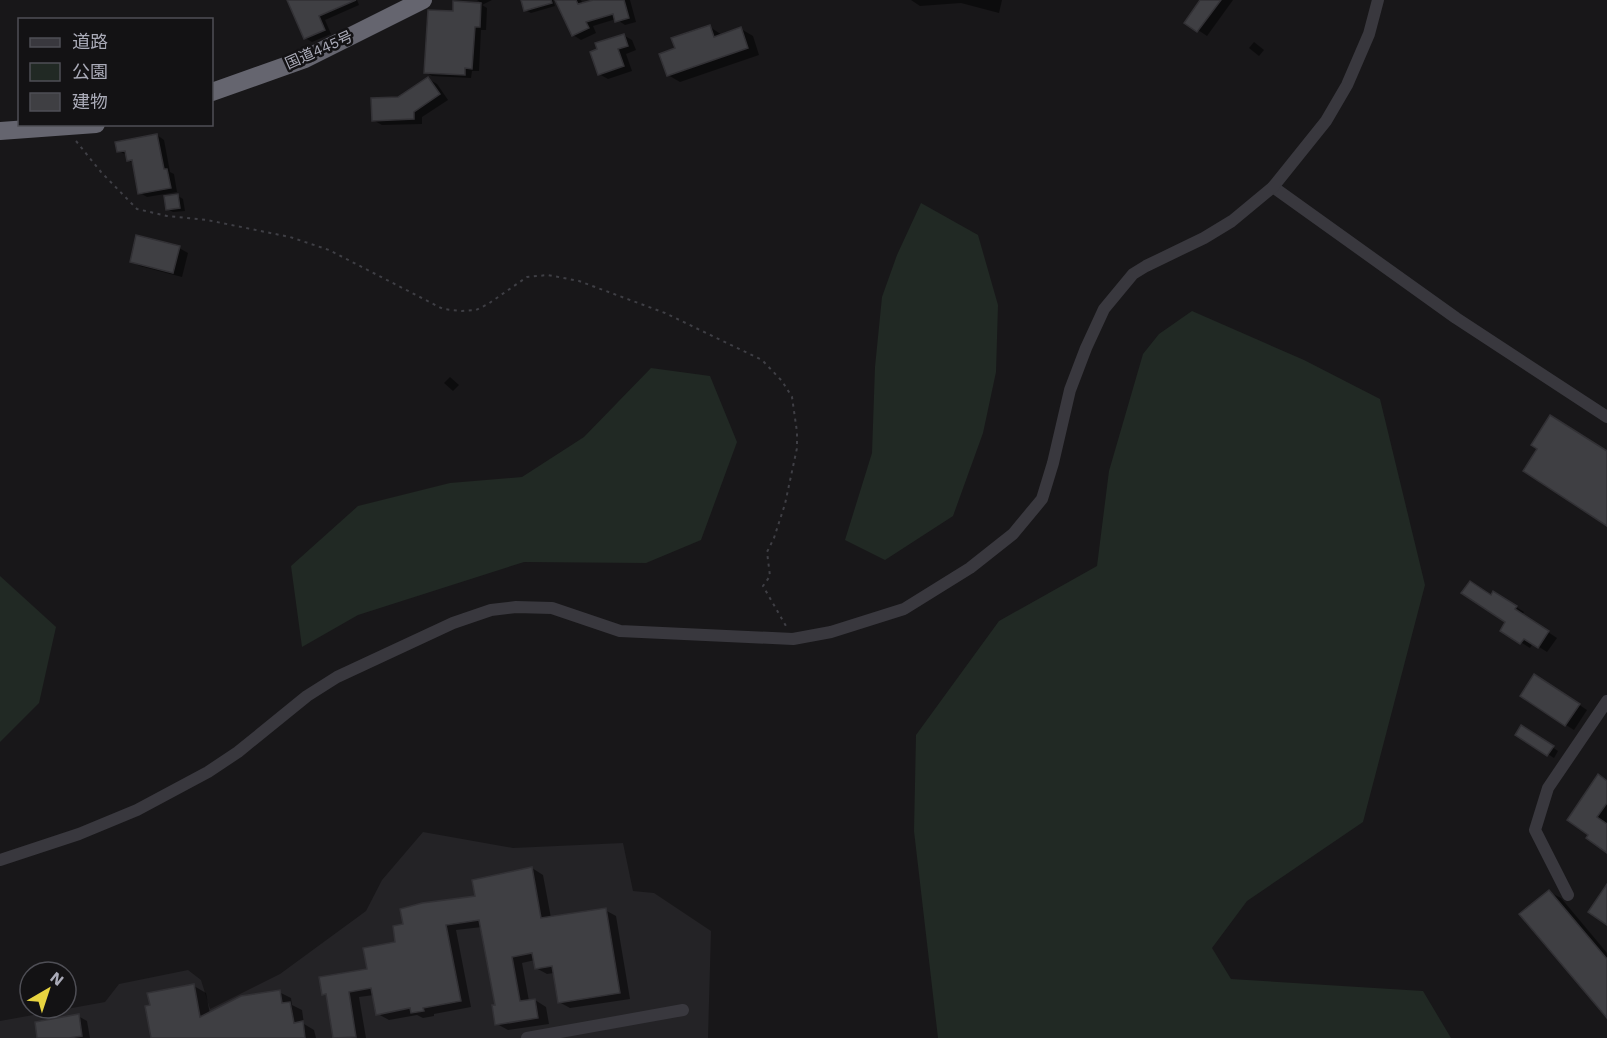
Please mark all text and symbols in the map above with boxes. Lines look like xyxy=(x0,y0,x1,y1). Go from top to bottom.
legend xyxy=(18,18,213,126)
street label: 国道445号 xyxy=(282,27,356,73)
text: 道路 xyxy=(72,31,108,52)
text: 公園 xyxy=(72,61,108,82)
text: 建物 xyxy=(72,91,108,112)
north arrow xyxy=(18,960,78,1020)
text: N xyxy=(47,968,68,990)

